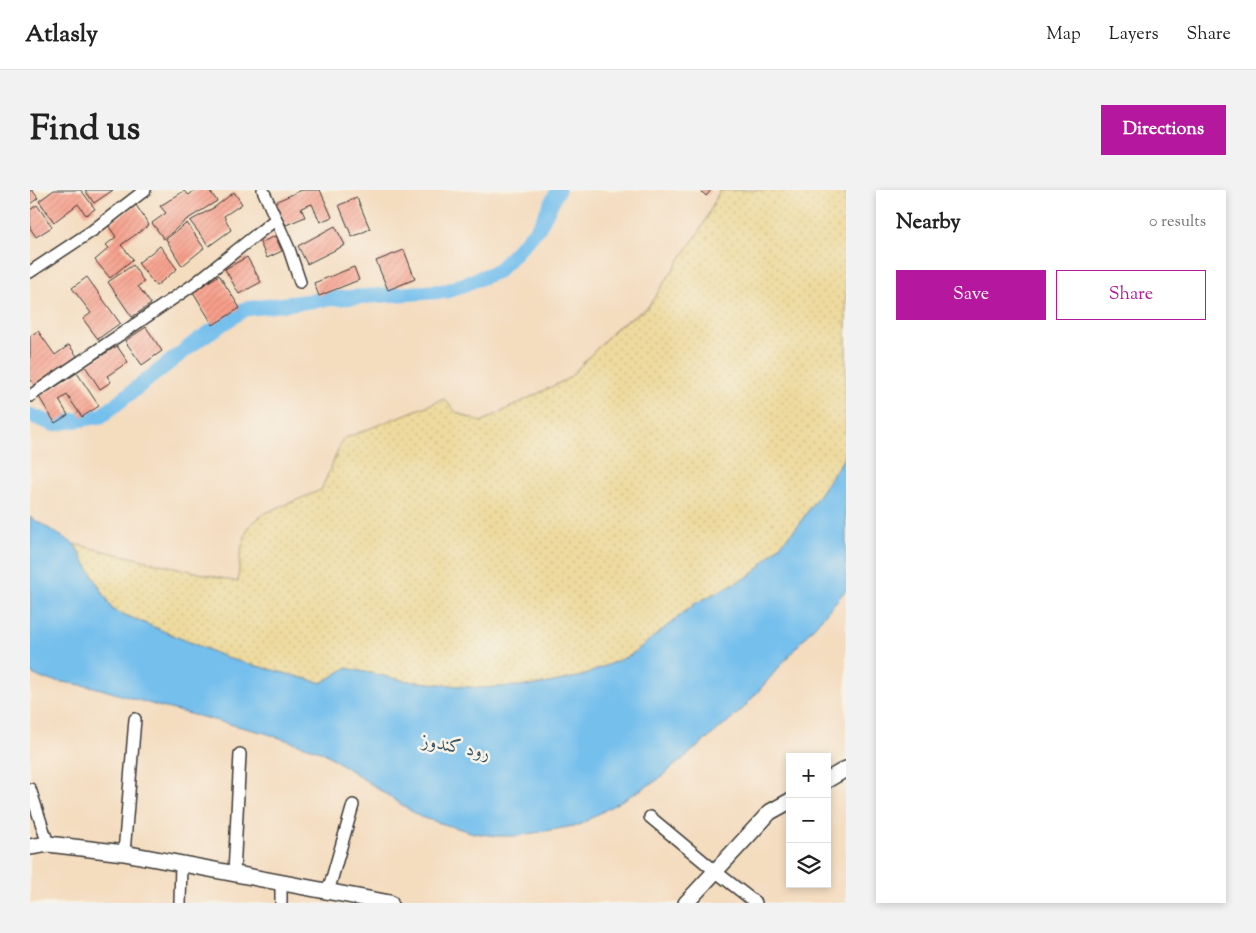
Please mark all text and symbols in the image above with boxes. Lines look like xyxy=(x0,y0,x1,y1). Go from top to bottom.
text: Atlasly xyxy=(25,18,98,52)
text: Map xyxy=(1046,22,1081,48)
text: Layers xyxy=(1109,22,1159,48)
text: Share xyxy=(1187,22,1231,48)
text: Find us xyxy=(30,105,140,156)
button: Directions xyxy=(1101,105,1226,155)
text: Nearby xyxy=(896,208,961,238)
text: 0 results xyxy=(1149,211,1206,234)
button: Save xyxy=(896,270,1046,320)
button: Share xyxy=(1056,270,1206,320)
water label: رود کندوز xyxy=(418,728,492,768)
map controls xyxy=(786,753,831,888)
button: + xyxy=(786,753,831,798)
button: − xyxy=(786,798,831,843)
button: layers xyxy=(786,843,831,888)

